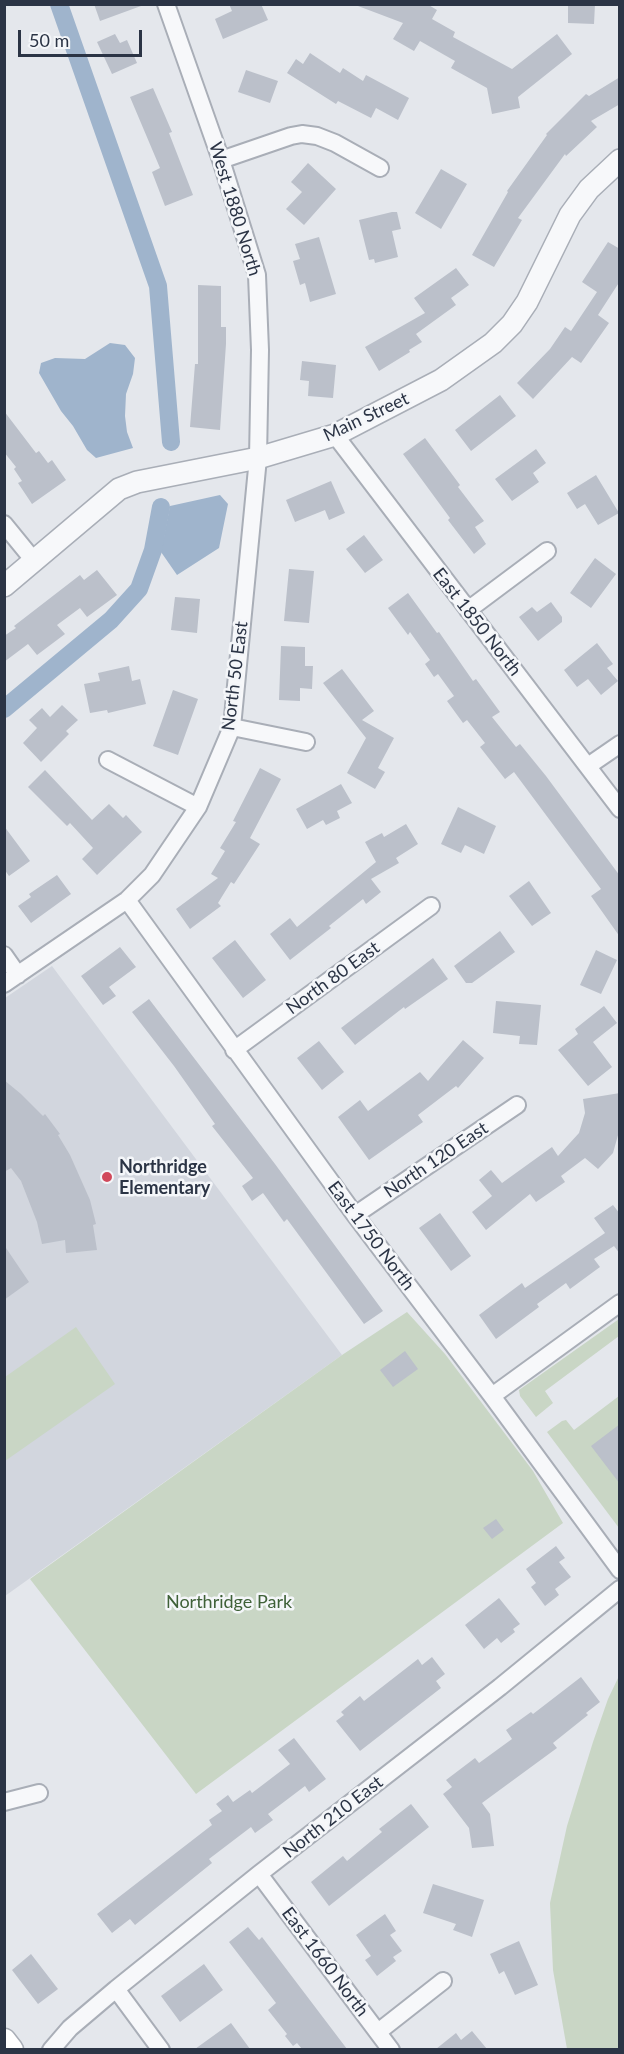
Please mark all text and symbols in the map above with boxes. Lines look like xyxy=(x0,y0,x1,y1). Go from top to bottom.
scale bar xyxy=(21,18,146,56)
text: 50 m xyxy=(29,29,69,51)
street label: West 1880 North xyxy=(204,139,266,279)
street label: Main Street xyxy=(320,388,412,446)
street label: East 1850 North xyxy=(428,564,526,680)
street label: North 50 East xyxy=(218,620,252,732)
street label: North 80 East xyxy=(282,937,384,1019)
street label: North 120 East xyxy=(380,1117,492,1203)
place label: Northridge Elementary xyxy=(119,1156,210,1198)
marker: Northridge Elementary xyxy=(100,1170,114,1184)
street label: East 1750 North xyxy=(323,1177,419,1295)
park label: Northridge Park xyxy=(166,1591,292,1613)
street label: North 210 East xyxy=(279,1771,387,1863)
street label: East 1660 North xyxy=(277,1903,373,2021)

